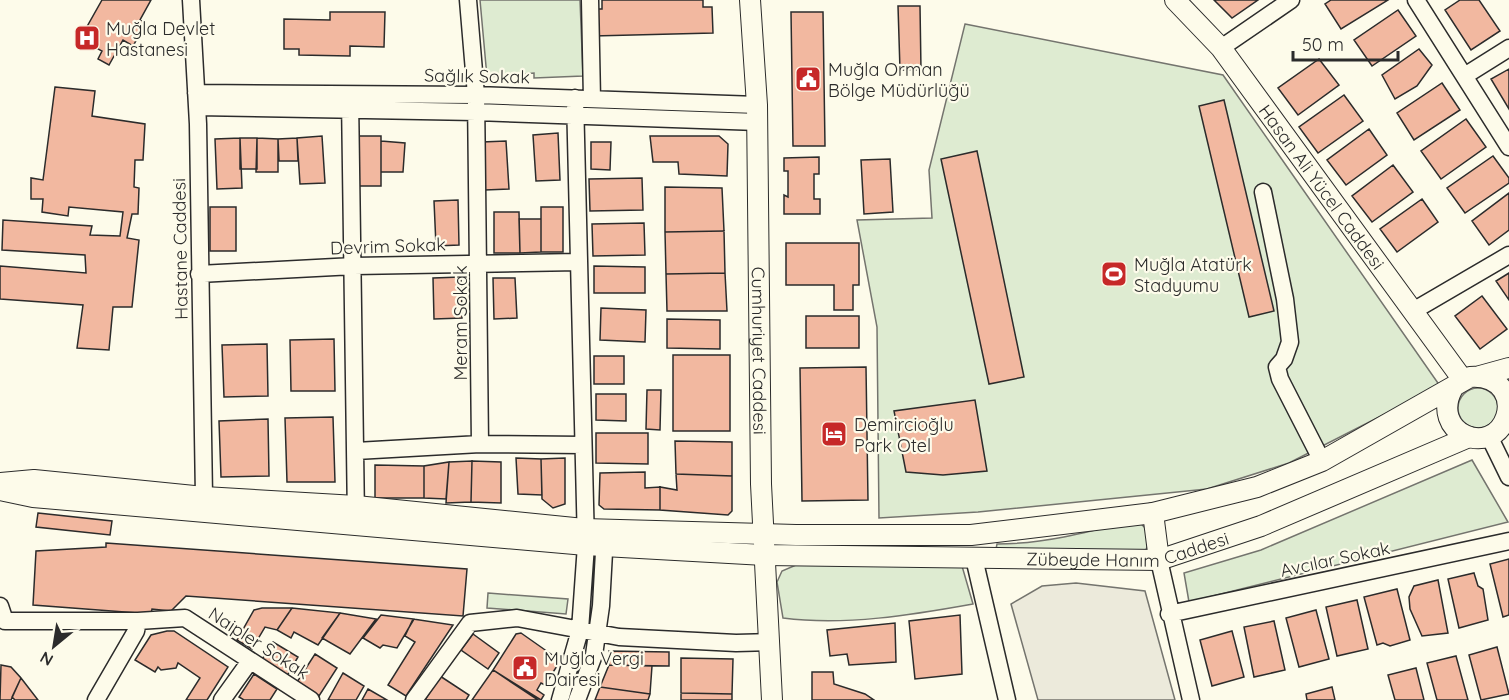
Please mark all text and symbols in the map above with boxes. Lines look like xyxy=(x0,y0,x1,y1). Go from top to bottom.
place label: Muğla Devlet Hastanesi xyxy=(106,17,215,61)
hospital icon: Muğla Devlet Hastanesi xyxy=(72,23,102,53)
scale bar xyxy=(1293,24,1398,62)
text: 50 m xyxy=(1302,33,1344,56)
place label: Muğla Orman Bölge Müdürlüğü xyxy=(828,58,970,102)
street label: Sağlık Sokak xyxy=(424,64,530,88)
public building icon: Muğla Orman Bölge Müdürlüğü xyxy=(793,64,823,94)
street label: Hasan Ali Yücel Caddesi xyxy=(1254,99,1390,274)
street label: Hastane Caddesi xyxy=(167,178,193,320)
street label: Devrim Sokak xyxy=(330,232,446,260)
place label: Muğla Atatürk Stadyumu xyxy=(1134,253,1252,297)
sports icon: Muğla Atatürk Stadyumu xyxy=(1099,259,1129,289)
street label: Meram Sokak xyxy=(449,265,472,381)
street label: Cumhuriyet Caddesi xyxy=(747,267,772,435)
place label: Demircioğlu Park Otel xyxy=(854,413,954,457)
hotel icon: Demircioğlu Park Otel xyxy=(819,419,849,449)
street label: Zübeyde Hanım Caddesi xyxy=(1026,526,1232,572)
street label: Avcılar Sokak xyxy=(1278,536,1392,582)
street label: Naipler Sokak xyxy=(204,602,314,684)
north arrow xyxy=(24,616,84,676)
text: N xyxy=(36,647,57,671)
place label: Muğla Vergi Dairesi xyxy=(544,647,644,691)
public building icon: Muğla Vergi Dairesi xyxy=(510,653,540,683)

